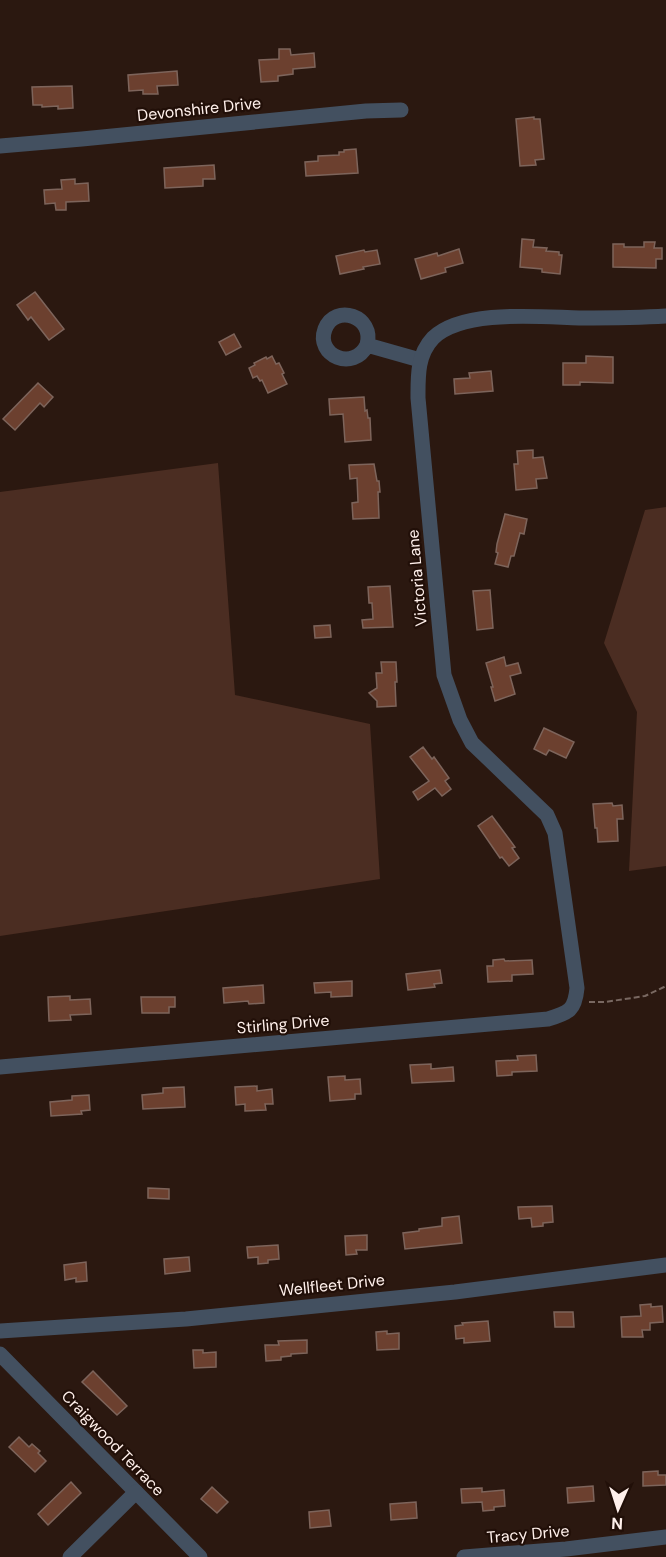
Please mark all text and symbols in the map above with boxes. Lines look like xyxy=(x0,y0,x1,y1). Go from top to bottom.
street label: Devonshire Drive xyxy=(136,92,262,126)
street label: Victoria Lane xyxy=(402,529,432,627)
street label: Stirling Drive xyxy=(236,1009,330,1039)
street label: Wellfleet Drive xyxy=(278,1269,386,1301)
street label: Craigwood Terrace xyxy=(57,1386,169,1500)
north arrow xyxy=(588,1479,648,1539)
text: N xyxy=(611,1513,624,1534)
street label: Tracy Drive xyxy=(486,1520,570,1548)

